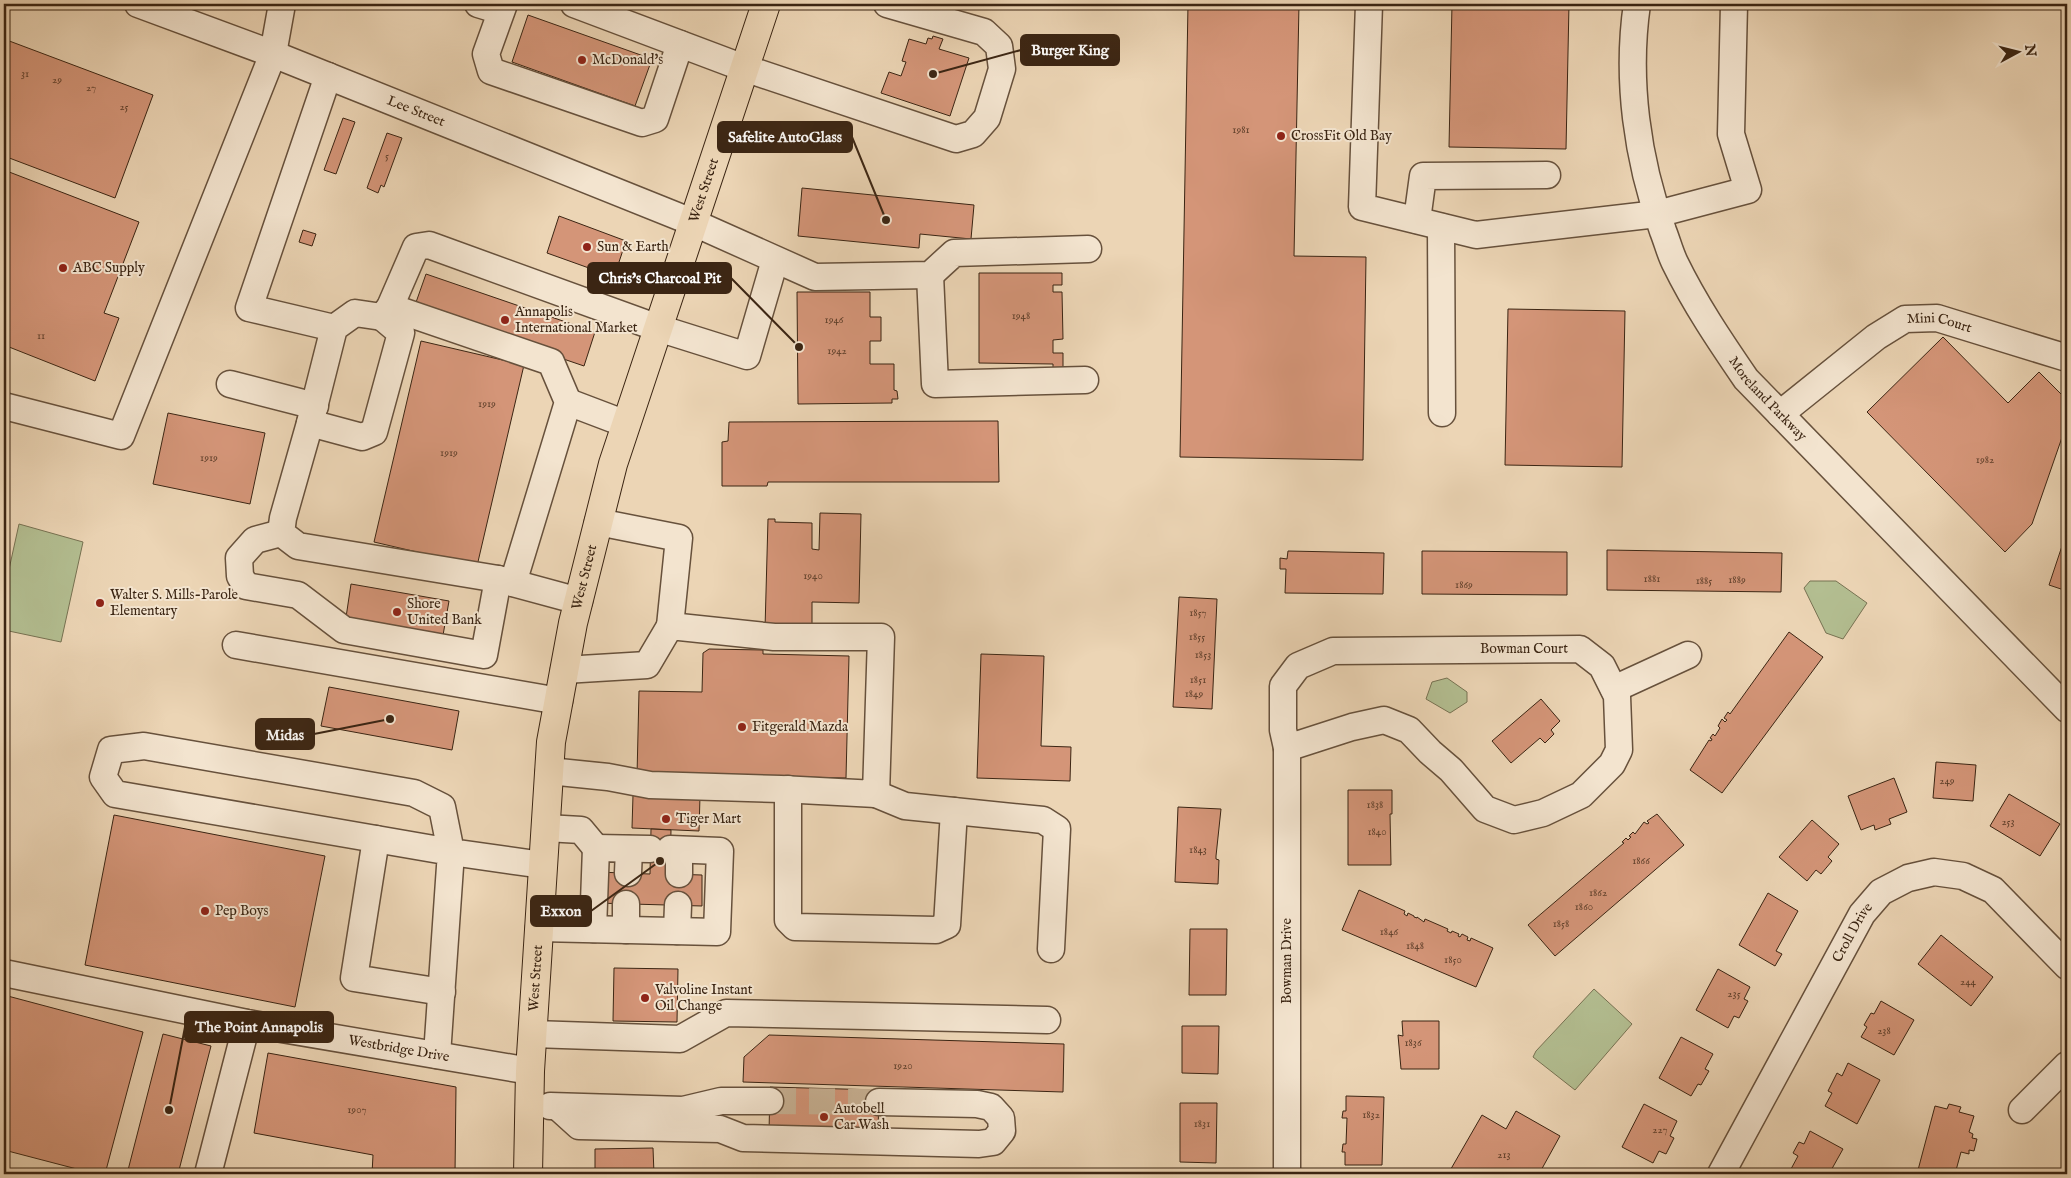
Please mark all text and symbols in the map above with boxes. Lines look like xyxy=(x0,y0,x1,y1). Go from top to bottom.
north arrow xyxy=(1994,28,2044,78)
callout: Burger King xyxy=(1021,35,1119,65)
text: Burger King xyxy=(1031,41,1110,60)
text: N xyxy=(2020,42,2040,58)
place label: McDonald's xyxy=(592,51,663,69)
marker: McDonald's xyxy=(576,54,588,66)
house number: 31 xyxy=(21,67,29,81)
house number: 29 xyxy=(52,73,62,87)
house number: 27 xyxy=(86,81,96,95)
street label: Lee Street xyxy=(384,92,448,131)
house number: 25 xyxy=(119,100,129,114)
callout: Safelite AutoGlass xyxy=(718,122,852,152)
house number: 1981 xyxy=(1232,123,1250,137)
place label: CrossFit Old Bay xyxy=(1291,127,1392,145)
text: Safelite AutoGlass xyxy=(728,128,843,147)
marker: CrossFit Old Bay xyxy=(1275,130,1287,142)
house number: 5 xyxy=(385,149,389,163)
street label: West Street xyxy=(685,156,723,225)
place label: Sun & Earth xyxy=(597,238,669,256)
marker: Sun & Earth xyxy=(581,241,593,253)
place label: ABC Supply xyxy=(72,259,145,277)
marker: ABC Supply xyxy=(57,262,69,274)
callout: Chris's Charcoal Pit xyxy=(588,263,731,293)
text: Chris's Charcoal Pit xyxy=(599,269,722,288)
place label: Annapolis International Market xyxy=(514,303,638,337)
house number: 1948 xyxy=(1012,309,1030,323)
street label: Mini Court xyxy=(1907,309,1974,337)
house number: 1946 xyxy=(825,313,844,327)
marker: Annapolis International Market xyxy=(499,314,511,326)
house number: 11 xyxy=(37,329,45,343)
house number: 1942 xyxy=(827,344,847,358)
street label: Moreland Parkway xyxy=(1724,353,1811,445)
house number: 1919 xyxy=(478,397,496,411)
house number: 1919 xyxy=(440,446,458,460)
house number: 1919 xyxy=(200,451,218,465)
house number: 1982 xyxy=(1976,453,1994,467)
street label: West Street xyxy=(568,542,601,612)
house number: 1940 xyxy=(803,569,823,583)
house number: 1881 xyxy=(1644,572,1660,586)
house number: 1889 xyxy=(1728,573,1746,587)
house number: 1885 xyxy=(1696,574,1712,588)
house number: 1869 xyxy=(1455,578,1473,592)
place label: Walter S. Mills-Parole Elementary xyxy=(110,586,238,620)
place label: Shore United Bank xyxy=(407,595,482,629)
marker: Walter S. Mills-Parole Elementary xyxy=(94,597,106,609)
marker: Shore United Bank xyxy=(391,606,403,618)
house number: 1857 xyxy=(1189,606,1207,620)
house number: 1855 xyxy=(1189,630,1205,644)
street label: Bowman Court xyxy=(1480,640,1568,658)
house number: 1853 xyxy=(1195,648,1211,662)
house number: 1851 xyxy=(1190,673,1206,687)
house number: 1849 xyxy=(1185,687,1203,701)
place label: Fitgerald Mazda xyxy=(752,718,849,736)
callout: Midas xyxy=(256,719,314,749)
marker: Fitgerald Mazda xyxy=(736,721,748,733)
text: Midas xyxy=(266,726,305,745)
house number: 249 xyxy=(1939,774,1955,788)
house number: 1838 xyxy=(1367,798,1383,812)
place label: Tiger Mart xyxy=(676,810,742,828)
marker: Tiger Mart xyxy=(660,813,672,825)
house number: 253 xyxy=(2001,815,2015,829)
house number: 1840 xyxy=(1367,825,1387,839)
house number: 1843 xyxy=(1189,843,1207,857)
house number: 1866 xyxy=(1632,854,1650,868)
house number: 1862 xyxy=(1589,886,1607,900)
callout: Exxon xyxy=(531,896,591,926)
street label: Croll Drive xyxy=(1828,898,1877,966)
house number: 1860 xyxy=(1575,900,1593,914)
place label: Pep Boys xyxy=(215,902,269,920)
text: Exxon xyxy=(541,902,581,921)
marker: Pep Boys xyxy=(199,905,211,917)
house number: 1858 xyxy=(1553,917,1569,931)
street label: Bowman Drive xyxy=(1278,918,1296,1004)
house number: 1846 xyxy=(1380,925,1399,939)
house number: 1848 xyxy=(1406,939,1424,953)
street label: West Street xyxy=(525,944,547,1012)
house number: 1850 xyxy=(1444,953,1462,967)
house number: 244 xyxy=(1960,975,1977,989)
place label: Valvoline Instant Oil Change xyxy=(654,981,753,1015)
house number: 235 xyxy=(1727,987,1741,1001)
marker: Valvoline Instant Oil Change xyxy=(639,992,651,1004)
callout: The Point Annapolis xyxy=(185,1012,333,1042)
text: The Point Annapolis xyxy=(194,1018,324,1037)
house number: 238 xyxy=(1877,1024,1891,1038)
street label: Westbridge Drive xyxy=(347,1031,451,1066)
house number: 1836 xyxy=(1404,1036,1422,1050)
house number: 1920 xyxy=(893,1059,913,1073)
place label: Autobell Car Wash xyxy=(833,1100,890,1134)
house number: 1907 xyxy=(347,1103,367,1117)
house number: 1832 xyxy=(1362,1108,1380,1122)
marker: Autobell Car Wash xyxy=(818,1111,830,1123)
house number: 1831 xyxy=(1194,1117,1210,1131)
house number: 227 xyxy=(1652,1123,1668,1137)
house number: 213 xyxy=(1497,1148,1511,1162)

